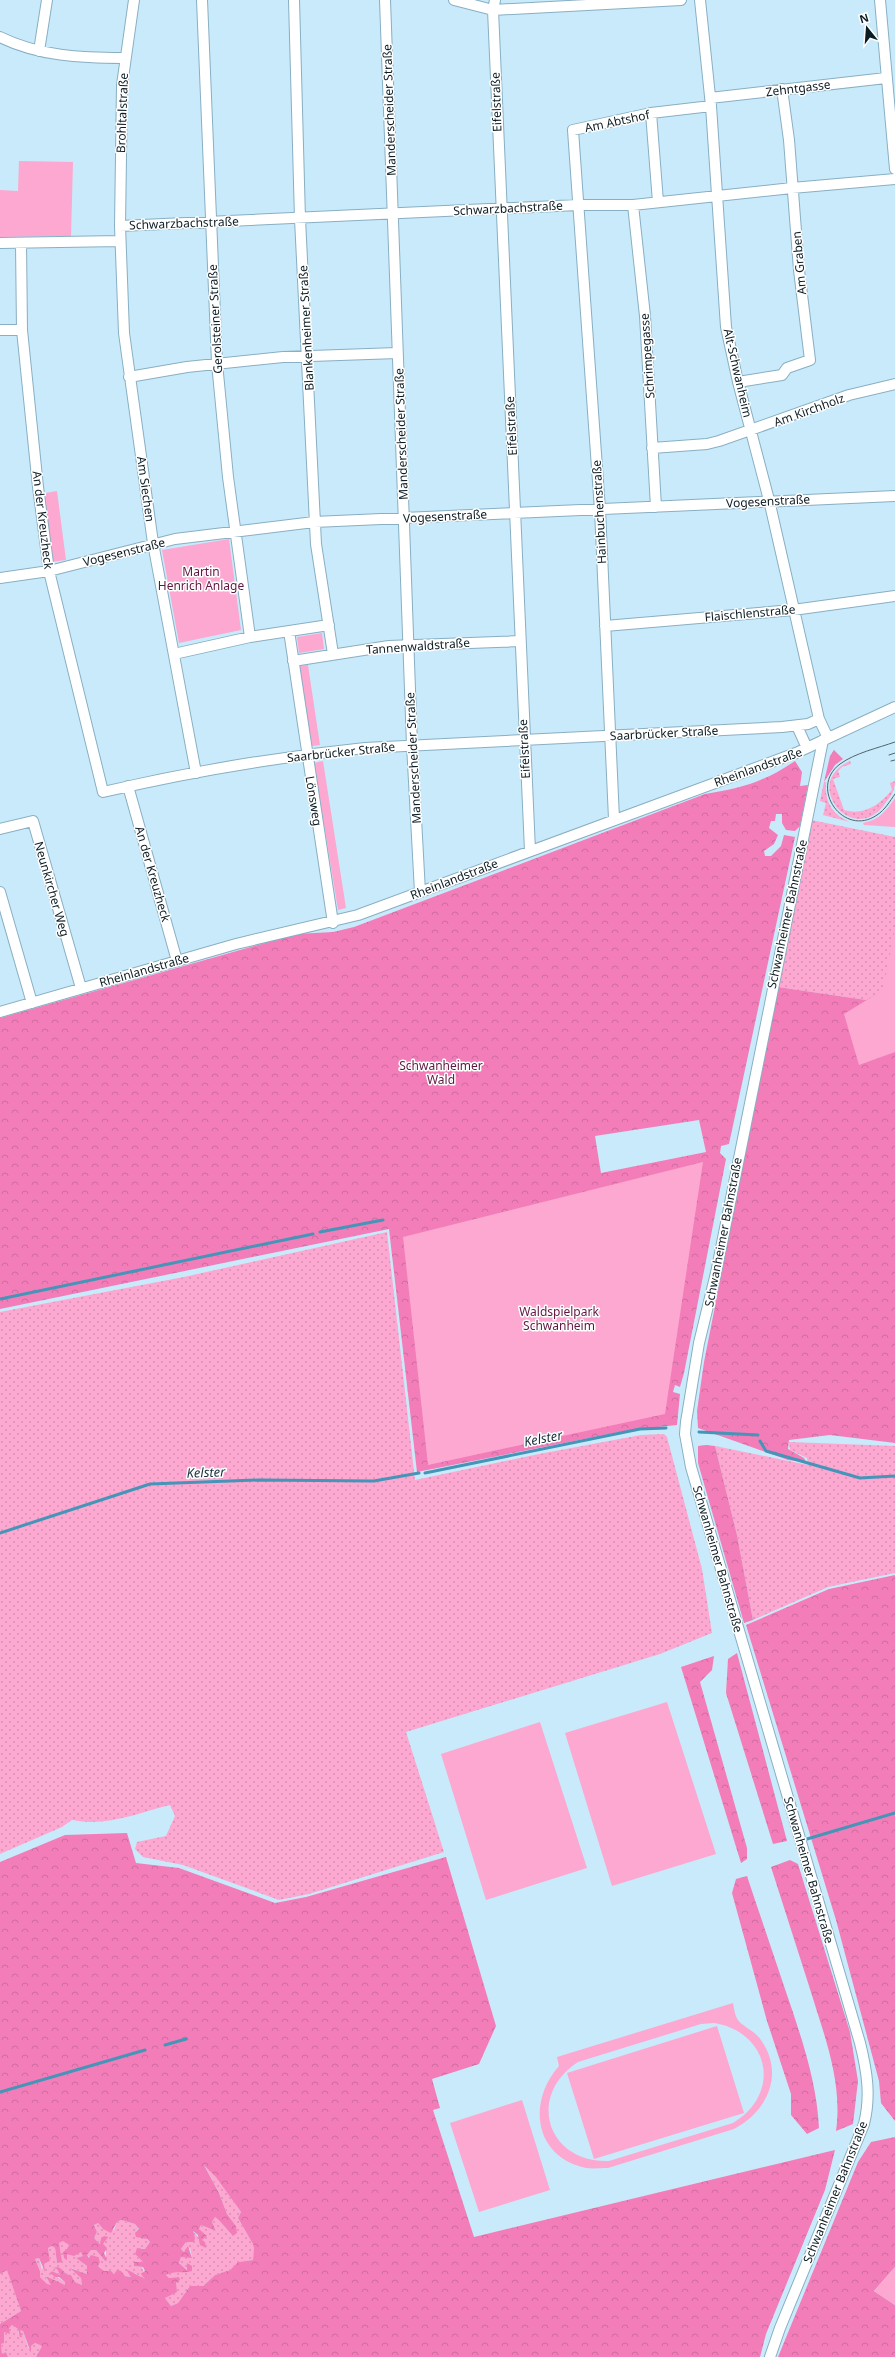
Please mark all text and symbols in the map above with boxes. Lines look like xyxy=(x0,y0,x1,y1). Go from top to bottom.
north arrow xyxy=(847,8,887,48)
text: N xyxy=(857,9,870,26)
street label: Manderscheider Straße xyxy=(378,44,400,176)
street label: Brohltalstraße xyxy=(112,72,132,153)
street label: Eifelstraße xyxy=(486,72,506,132)
street label: Zehntgasse xyxy=(765,76,832,100)
street label: Am Abtshof xyxy=(583,106,652,136)
street label: Schwarzbachstraße xyxy=(453,197,563,219)
street label: Schwarzbachstraße xyxy=(129,213,239,233)
street label: Am Graben xyxy=(788,230,810,296)
street label: Gerolsteiner Straße xyxy=(204,264,226,374)
street label: Blankenheimer Straße xyxy=(294,265,318,391)
street label: Schrimpegasse xyxy=(636,313,658,399)
street label: Alt-Schwanheim xyxy=(720,327,756,419)
street label: Manderscheider Straße xyxy=(390,368,412,500)
street label: Am Kirchholz xyxy=(771,389,847,431)
street label: Eifelstraße xyxy=(501,396,521,456)
street label: Am Siechen xyxy=(133,455,159,523)
street label: Hainbuchenstraße xyxy=(588,459,610,564)
street label: An der Kreuzheck xyxy=(29,470,58,571)
street label: Vogesenstraße xyxy=(726,490,811,512)
street label: Vogesenstraße xyxy=(403,505,488,527)
street label: Vogesenstraße xyxy=(81,534,167,570)
park label: Martin Henrich Anlage xyxy=(158,563,244,594)
street label: Flaischlenstraße xyxy=(704,601,796,625)
street label: Tannenwaldstraße xyxy=(366,634,471,658)
street label: Manderscheider Straße xyxy=(401,691,425,824)
street label: Eifelstraße xyxy=(514,719,534,779)
street label: Saarbrücker Straße xyxy=(609,722,719,744)
street label: Saarbrücker Straße xyxy=(286,738,396,766)
street label: Rheinlandstraße xyxy=(712,743,805,791)
street label: Lönsweg xyxy=(302,775,326,827)
street label: An der Kreuzheck xyxy=(131,824,175,924)
street label: Schwanheimer Bahnstraße xyxy=(763,838,811,990)
street label: Neunkircher Weg xyxy=(30,840,74,938)
street label: Rheinlandstraße xyxy=(408,854,501,904)
street label: Rheinlandstraße xyxy=(97,949,191,991)
park label: Schwanheimer Wald xyxy=(399,1057,483,1088)
street label: Schwanheimer Bahnstraße xyxy=(700,1156,746,1308)
park label: Waldspielpark Schwanheim xyxy=(519,1303,599,1334)
water label: Kelster xyxy=(522,1425,565,1451)
water label: Kelster xyxy=(186,1462,226,1482)
street label: Schwanheimer Bahnstraße xyxy=(689,1484,747,1635)
street label: Schwanheimer Bahnstraße xyxy=(780,1795,838,1946)
street label: Schwanheimer Bahnstraße xyxy=(799,2118,871,2266)

